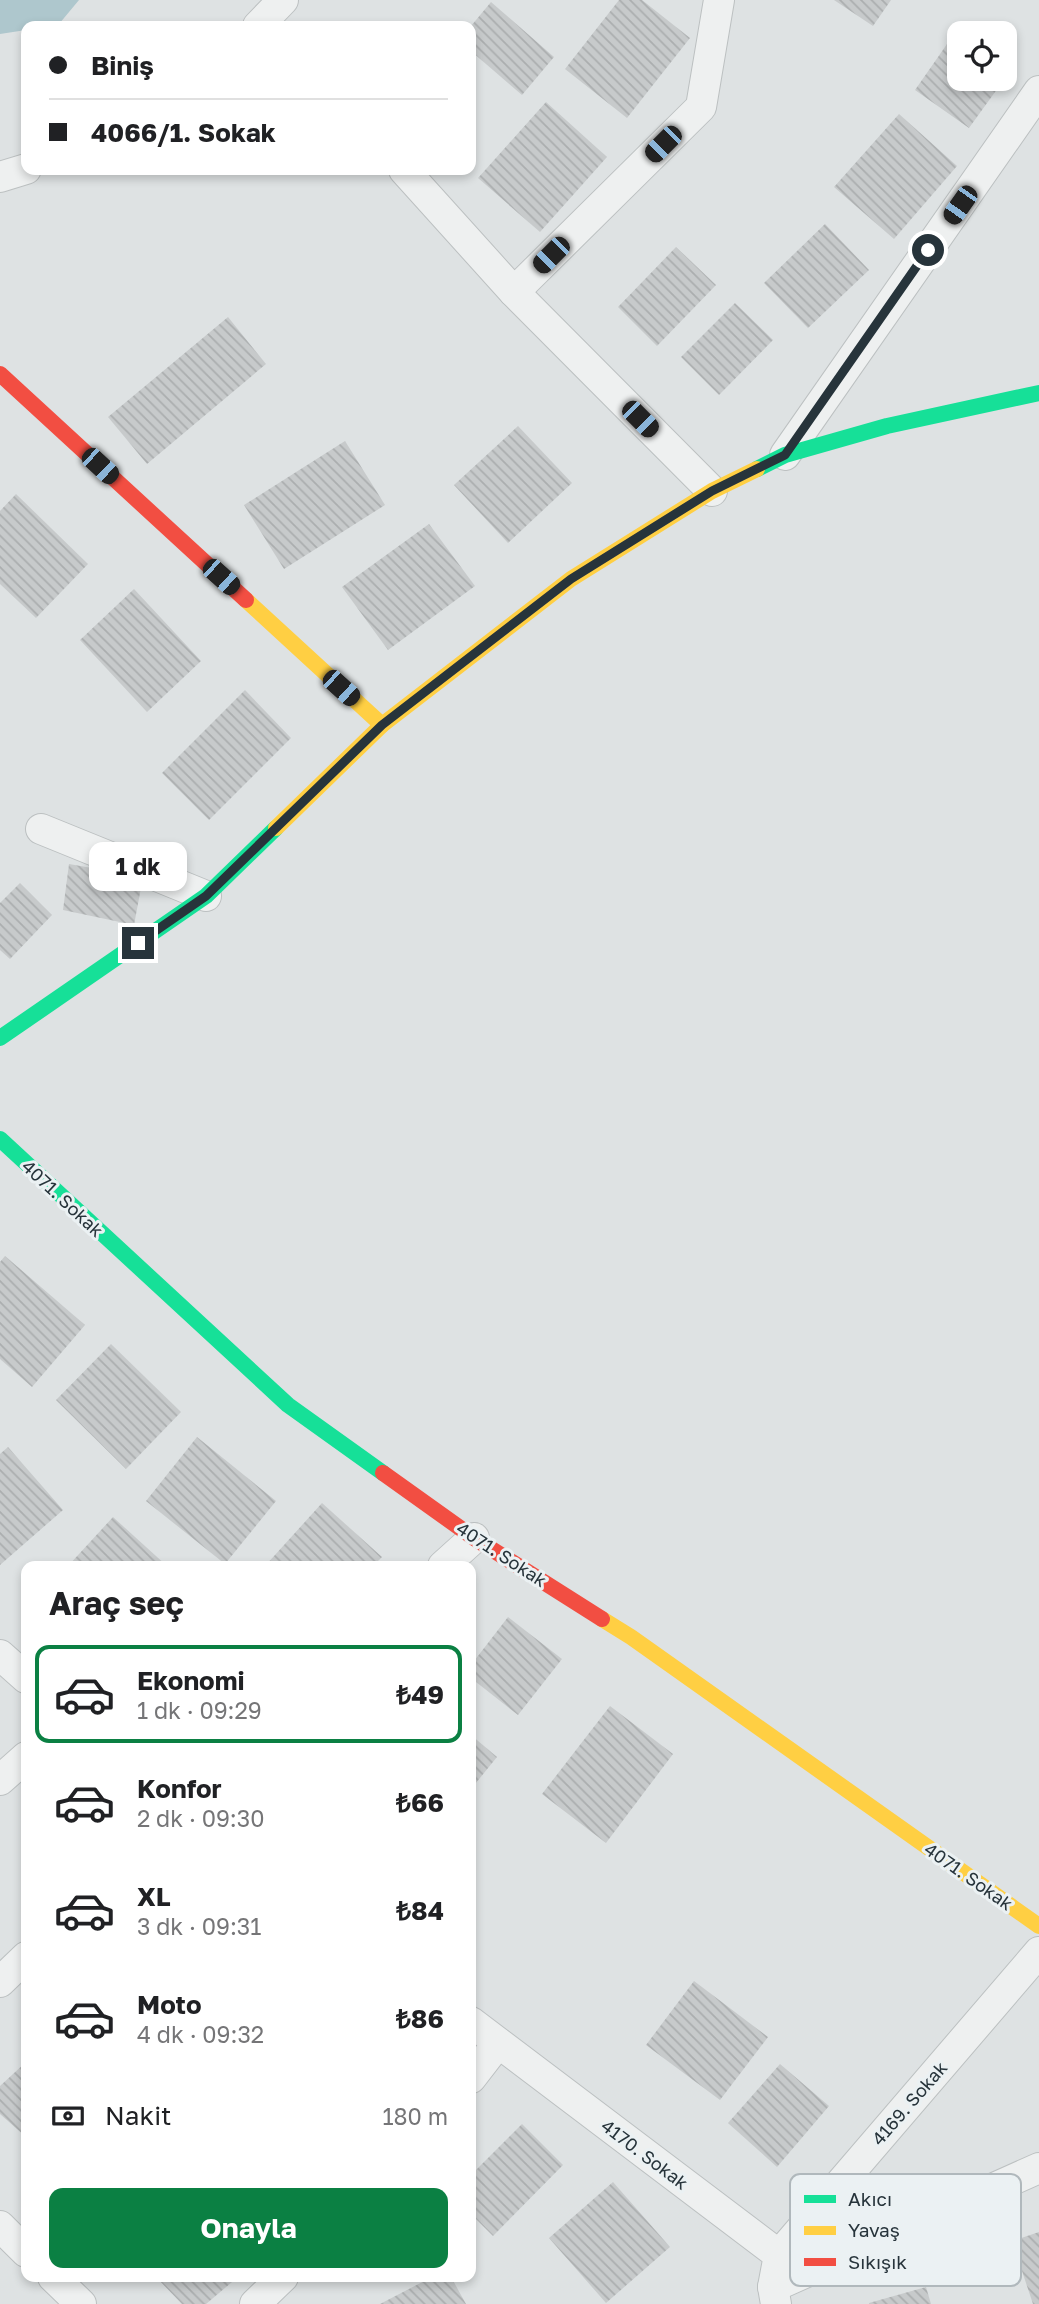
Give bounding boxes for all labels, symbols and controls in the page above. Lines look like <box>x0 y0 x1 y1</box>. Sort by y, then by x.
map controls <box>947 21 1017 91</box>
button: locate <box>947 21 1017 91</box>
text: Biniş <box>91 50 154 81</box>
text: 4066/1. Sokak <box>91 117 276 148</box>
car <box>641 122 686 166</box>
car <box>940 182 981 228</box>
car <box>529 233 574 277</box>
route start <box>912 234 944 266</box>
car <box>618 397 663 441</box>
car <box>78 444 123 488</box>
car <box>199 555 244 599</box>
car <box>319 666 364 710</box>
callout: 1 dk <box>89 842 187 890</box>
text: 1 dk <box>115 852 161 880</box>
route end <box>122 927 154 959</box>
street label: 4071. Sokak <box>18 1155 108 1241</box>
street label: 4071. Sokak <box>453 1517 551 1591</box>
text: Araç seç <box>49 1584 184 1622</box>
icon: car <box>53 1663 116 1726</box>
text: Ekonomi <box>137 1665 245 1696</box>
text: ₺49 <box>396 1679 444 1710</box>
text: 1 dk · 09:29 <box>137 1696 262 1724</box>
icon: car <box>53 1771 116 1834</box>
text: Konfor <box>137 1773 222 1804</box>
text: ₺66 <box>396 1787 444 1818</box>
text: 2 dk · 09:30 <box>137 1804 264 1832</box>
street label: 4071. Sokak <box>921 1837 1017 1915</box>
icon: car <box>53 1879 116 1942</box>
text: XL <box>137 1881 171 1912</box>
text: ₺84 <box>396 1895 444 1926</box>
text: 3 dk · 09:31 <box>137 1912 261 1940</box>
icon: car <box>53 1987 116 2050</box>
text: Moto <box>137 1989 202 2020</box>
text: ₺86 <box>396 2003 444 2034</box>
text: 4 dk · 09:32 <box>137 2020 264 2048</box>
street label: 4169. Sokak <box>867 2057 951 2149</box>
icon: cash <box>49 2097 87 2135</box>
text: Nakit <box>105 2100 172 2131</box>
text: 180 m <box>382 2102 448 2130</box>
street label: 4170. Sokak <box>597 2114 693 2194</box>
legend <box>790 2174 1021 2286</box>
text: Akıcı <box>848 2187 892 2210</box>
button: Onayla <box>49 2188 448 2268</box>
text: Yavaş <box>848 2218 900 2241</box>
text: Sıkışık <box>848 2250 907 2273</box>

